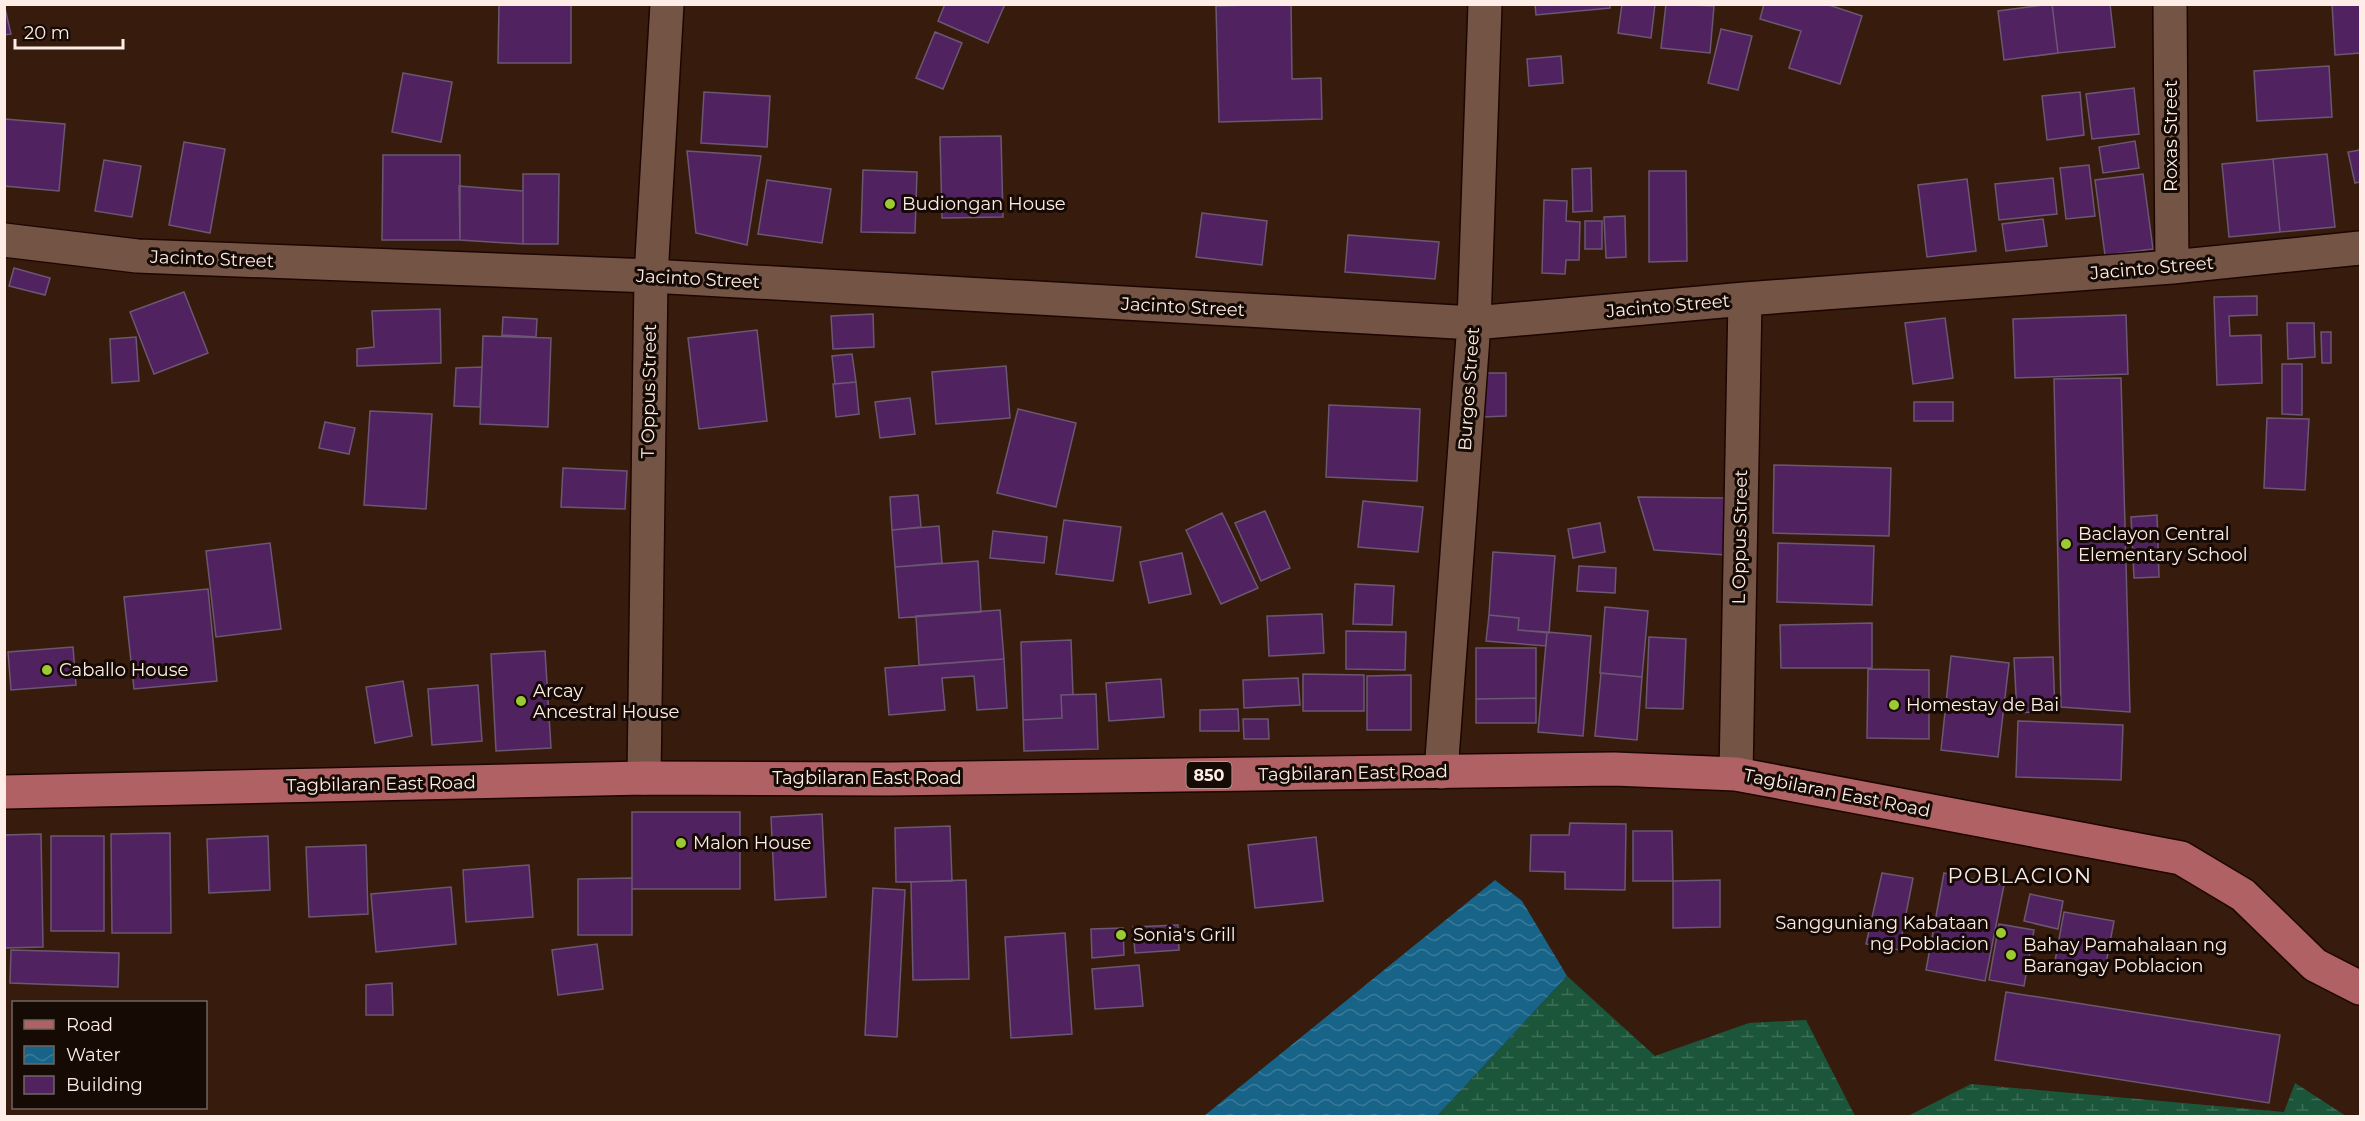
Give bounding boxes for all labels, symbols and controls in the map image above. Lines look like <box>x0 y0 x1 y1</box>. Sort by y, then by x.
scale bar <box>15 12 123 50</box>
text: 20 m <box>24 22 70 44</box>
street label: Roxas Street <box>2160 80 2182 192</box>
place label: Budiongan House <box>902 193 1066 215</box>
marker: Budiongan House <box>883 197 897 211</box>
street label: Jacinto Street <box>149 246 274 272</box>
street label: Jacinto Street <box>2088 252 2215 284</box>
street label: Jacinto Street <box>634 265 761 293</box>
street label: Jacinto Street <box>1604 290 1731 322</box>
street label: Jacinto Street <box>1119 293 1246 321</box>
street label: T Oppus Street <box>637 324 661 458</box>
street label: Burgos Street <box>1454 326 1484 452</box>
street label: L Oppus Street <box>1728 469 1752 605</box>
place label: Baclayon Central Elementary School <box>2078 523 2248 566</box>
marker: Baclayon Central Elementary School <box>2059 537 2073 551</box>
place label: Caballo House <box>59 659 188 681</box>
marker: Caballo House <box>40 663 54 677</box>
place label: Arcay Ancestral House <box>533 680 679 723</box>
marker: Arcay Ancestral House <box>514 694 528 708</box>
place label: Homestay de Bai <box>1906 694 2059 716</box>
marker: Homestay de Bai <box>1887 698 1901 712</box>
street label: Tagbilaran East Road <box>1258 760 1448 786</box>
road number: 850 <box>1186 762 1232 788</box>
street label: Tagbilaran East Road <box>1742 764 1932 822</box>
street label: Tagbilaran East Road <box>772 767 962 789</box>
street label: Tagbilaran East Road <box>286 771 476 797</box>
place label: Malon House <box>693 832 812 854</box>
marker: Malon House <box>674 836 688 850</box>
district label: POBLACION <box>1947 863 2093 888</box>
place label: Sangguniang Kabataan ng Poblacion <box>1775 912 1989 955</box>
place label: Sonia's Grill <box>1133 924 1236 946</box>
marker: Sangguniang Kabataan ng Poblacion <box>1994 926 2008 940</box>
marker: Sonia's Grill <box>1114 928 1128 942</box>
place label: Bahay Pamahalaan ng Barangay Poblacion <box>2023 934 2227 977</box>
marker: Bahay Pamahalaan ng Barangay Poblacion <box>2004 948 2018 962</box>
legend <box>12 1001 207 1109</box>
text: Road <box>66 1014 113 1036</box>
text: Water <box>66 1044 121 1066</box>
text: Building <box>66 1074 143 1096</box>

